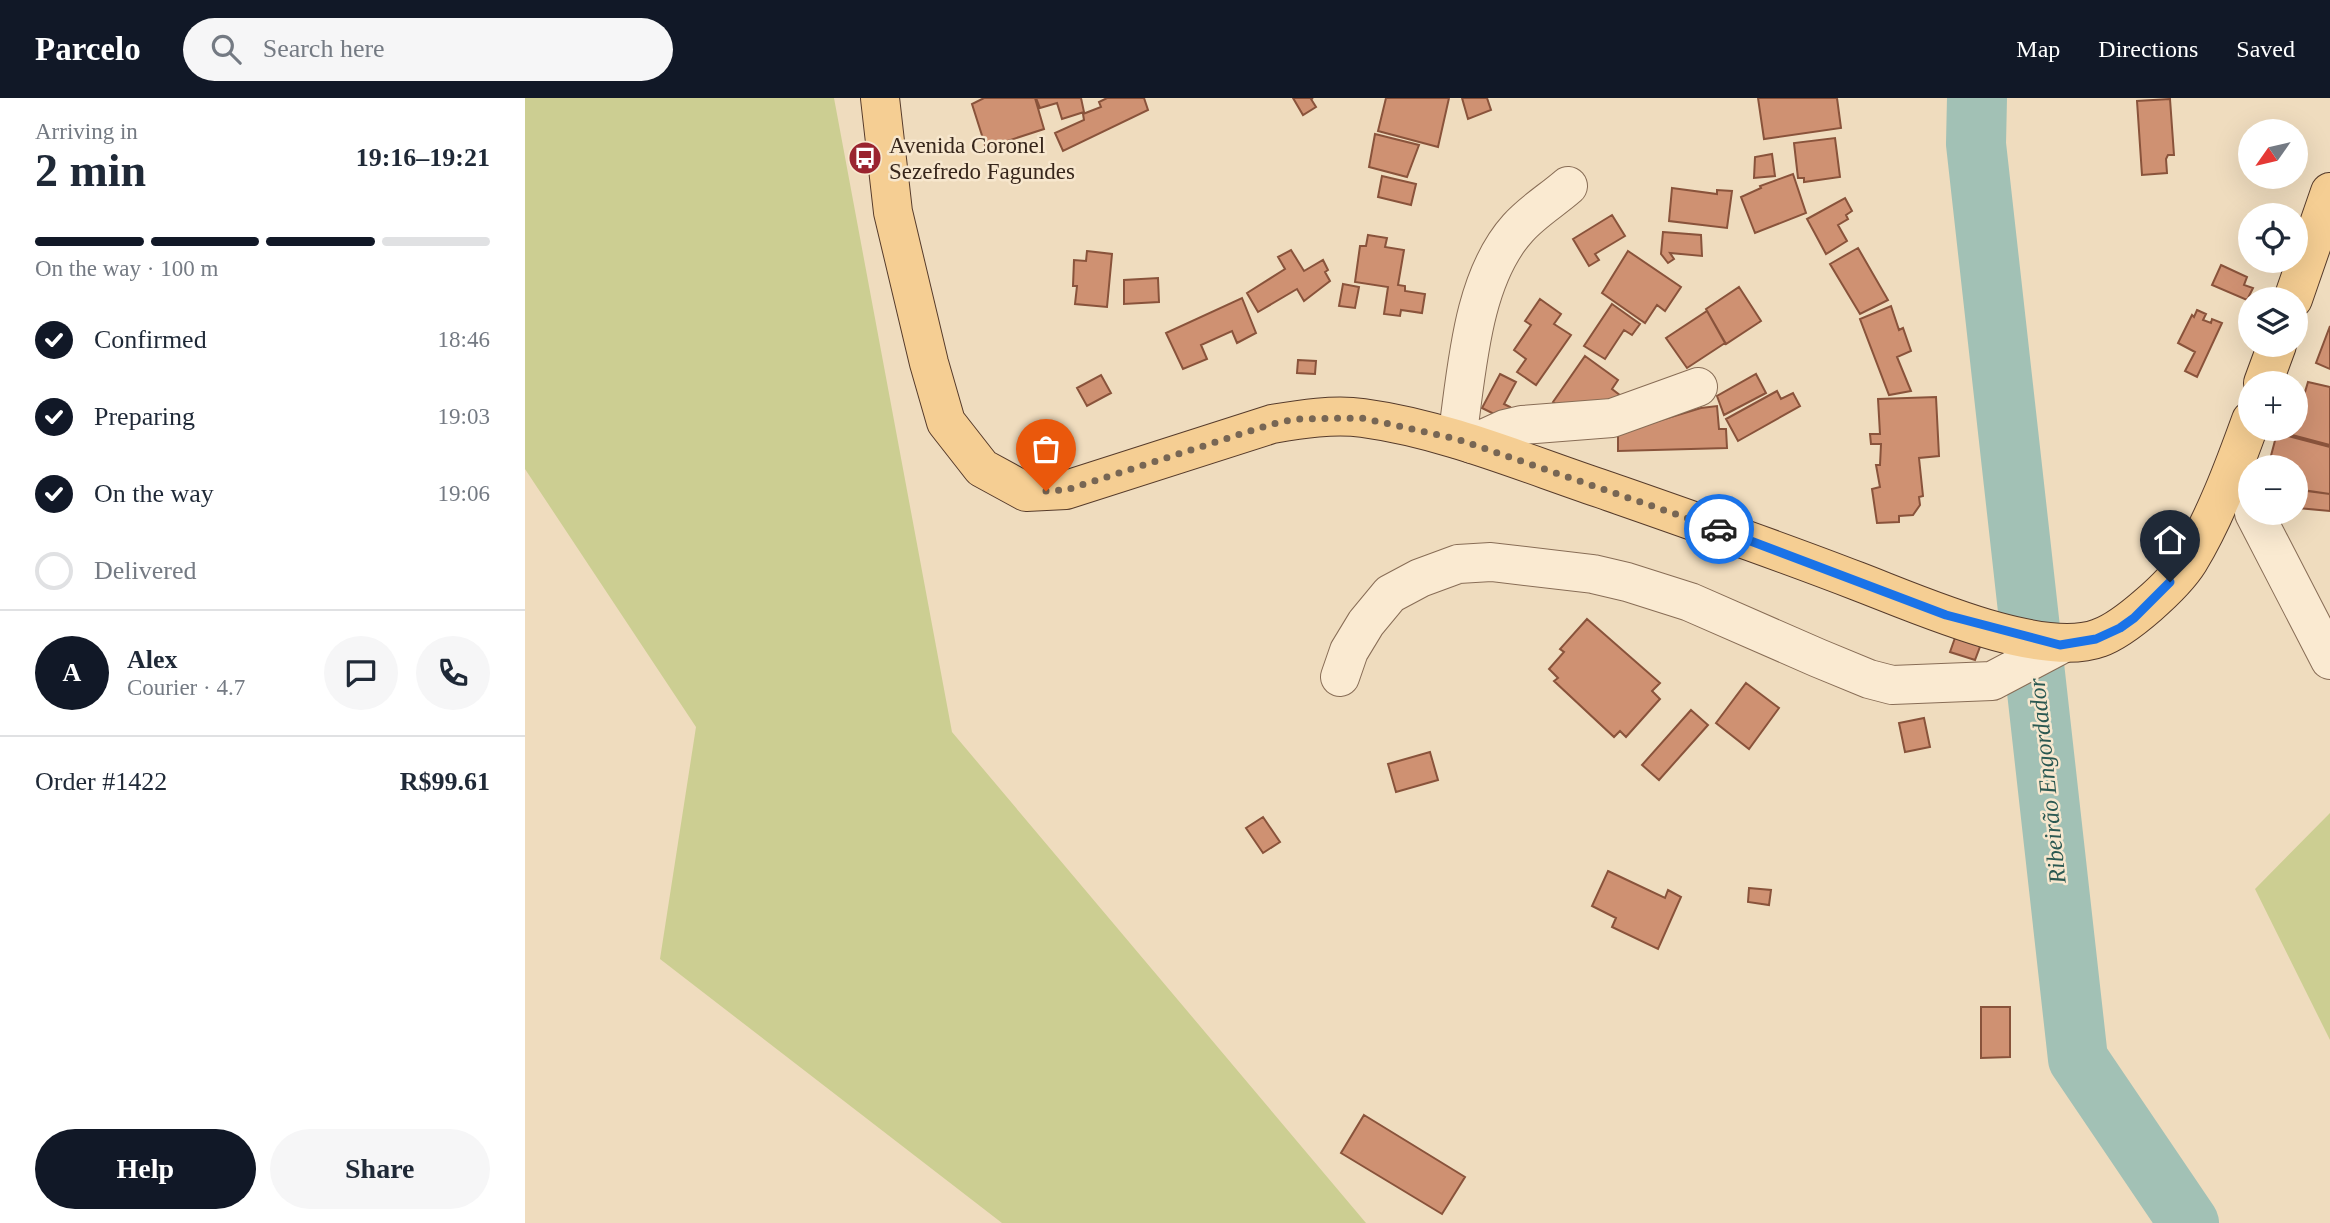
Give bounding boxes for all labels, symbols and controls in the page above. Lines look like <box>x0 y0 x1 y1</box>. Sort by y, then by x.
search box <box>183 18 673 81</box>
icon: search <box>207 30 245 68</box>
text: Parcelo <box>35 31 141 67</box>
text: Search here <box>263 34 385 63</box>
text: Map <box>2016 36 2060 62</box>
text: Directions <box>2098 36 2198 62</box>
text: Saved <box>2236 36 2295 62</box>
text: Arriving in <box>35 119 138 144</box>
north arrow <box>2238 119 2308 189</box>
map controls <box>2238 119 2308 525</box>
place label: Avenida Coronel Sezefredo Fagundes <box>889 133 1075 184</box>
bus stop icon: Avenida Coronel Sezefredo Fagundes <box>846 139 884 177</box>
text: 19:16–19:21 <box>356 143 490 172</box>
text: 2 min <box>35 145 146 196</box>
button: locate <box>2238 203 2308 273</box>
text: On the way · 100 m <box>35 256 218 281</box>
button: layers <box>2238 287 2308 357</box>
icon: check <box>35 321 73 359</box>
text: Confirmed <box>94 325 207 354</box>
text: 18:46 <box>438 327 490 352</box>
button: + <box>2238 371 2308 441</box>
icon: check <box>35 398 73 436</box>
text: Preparing <box>94 402 195 431</box>
text: 19:03 <box>438 404 490 429</box>
pin <box>1016 419 1076 491</box>
icon: bag <box>1027 430 1065 468</box>
button: − <box>2238 455 2308 525</box>
icon: check <box>35 475 73 513</box>
text: On the way <box>94 479 214 508</box>
text: 19:06 <box>438 481 490 506</box>
courier <box>1684 494 1754 564</box>
icon: car <box>1700 510 1738 548</box>
pin <box>2140 510 2200 582</box>
icon: home <box>2151 521 2189 559</box>
text: Delivered <box>94 556 197 585</box>
button: chat <box>324 636 398 710</box>
button: phone <box>416 636 490 710</box>
text: Alex <box>127 645 178 674</box>
text: A <box>63 658 81 687</box>
text: Courier · 4.7 <box>127 675 245 700</box>
water label: Ribeirão Engordador <box>2023 676 2071 886</box>
text: Order #1422 <box>35 767 167 796</box>
text: R$99.61 <box>400 767 490 796</box>
button: Help <box>35 1129 256 1209</box>
button: Share <box>270 1129 490 1209</box>

